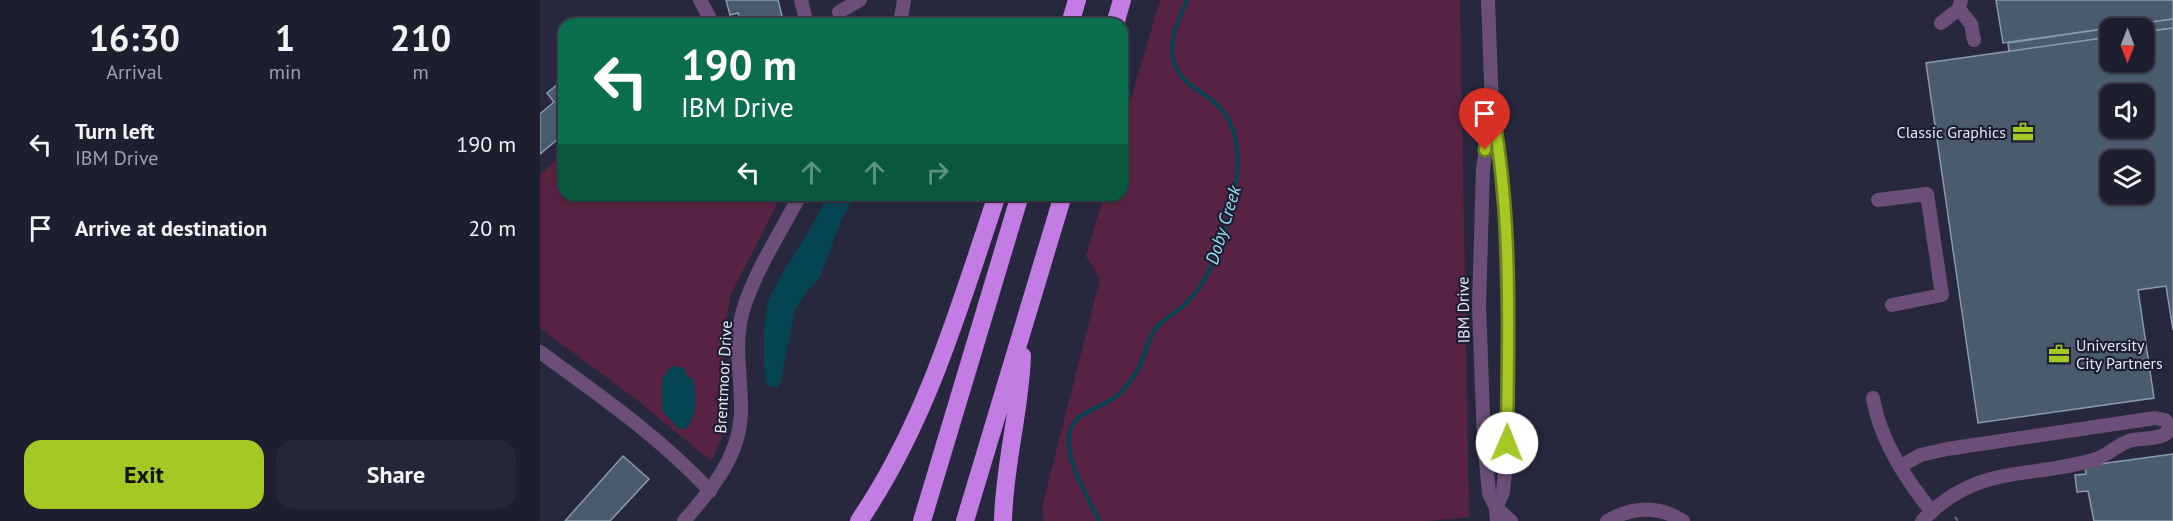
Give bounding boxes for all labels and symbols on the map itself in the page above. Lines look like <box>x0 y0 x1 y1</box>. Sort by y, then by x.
north arrow <box>2100 18 2154 72</box>
pin <box>1459 88 1510 150</box>
office icon: Classic Graphics <box>2011 120 2035 144</box>
place label: Classic Graphics <box>1897 122 2006 142</box>
water label: Doby Creek <box>1200 182 1246 267</box>
street label: IBM Drive <box>1452 276 1474 344</box>
street label: Brentmoor Drive <box>710 320 736 434</box>
place label: University City Partners <box>2076 335 2163 373</box>
office icon: University City Partners <box>2047 342 2071 366</box>
position arrow <box>1475 411 1539 475</box>

